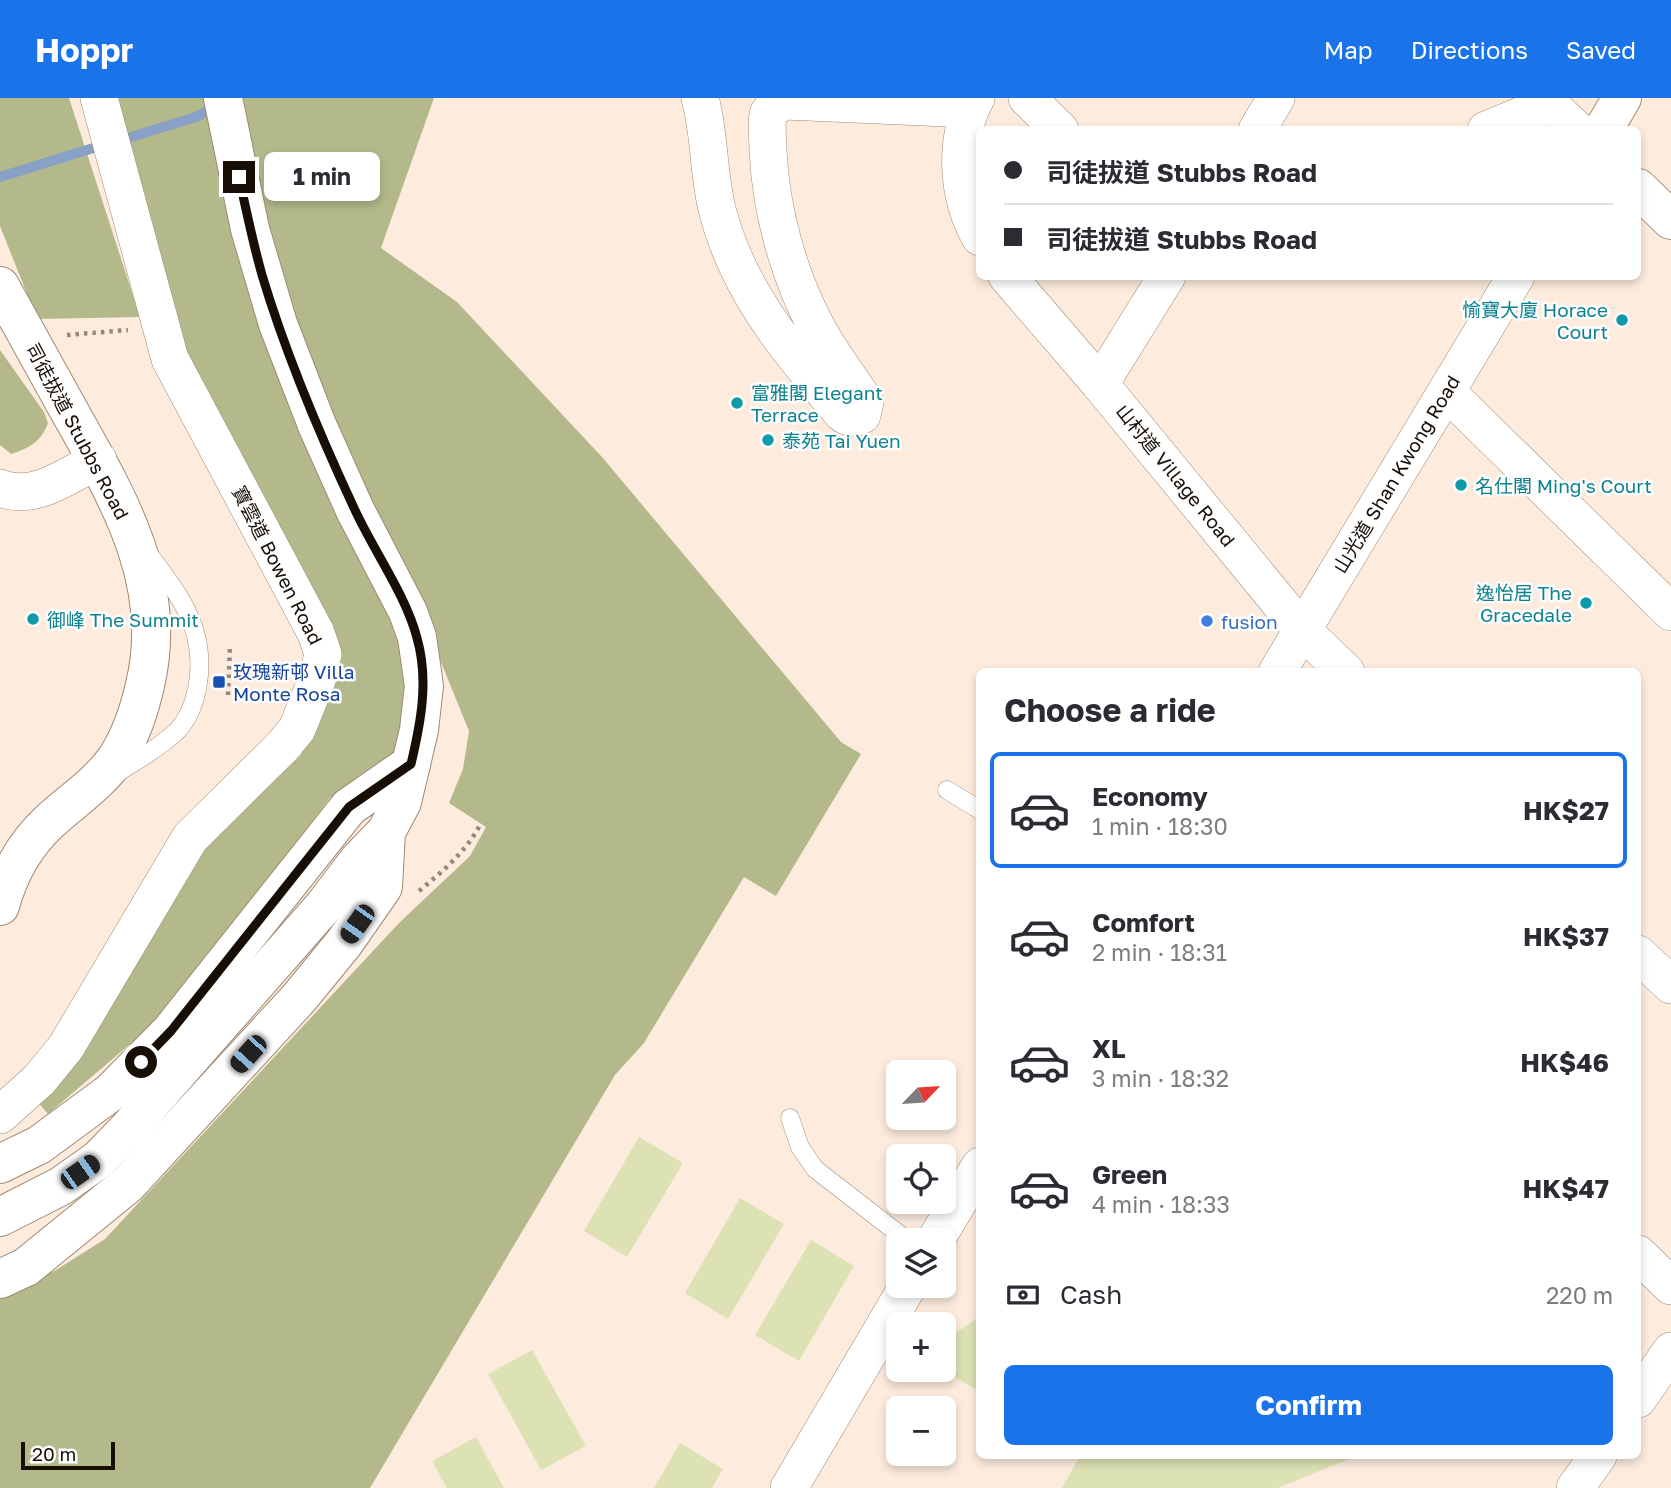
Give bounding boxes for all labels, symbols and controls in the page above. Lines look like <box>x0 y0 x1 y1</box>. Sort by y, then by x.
text: Hoppr <box>35 30 133 69</box>
text: Map <box>1324 35 1373 64</box>
text: Directions <box>1411 35 1528 64</box>
text: Saved <box>1566 35 1636 64</box>
callout: 1 min <box>264 153 379 202</box>
text: 司徒拔道 Stubbs Road <box>1046 157 1317 188</box>
route end <box>223 161 255 193</box>
text: 1 min <box>293 162 351 190</box>
text: 司徒拔道 Stubbs Road <box>1046 224 1317 255</box>
place label: 愉寶大廈 Horace Court <box>1462 298 1608 343</box>
marker: 愉寶大廈 Horace Court <box>1614 312 1630 328</box>
street label: 司徒拔道 Stubbs Road <box>22 339 134 523</box>
street label: 山光道 Shan Kwong Road <box>1328 371 1464 577</box>
place label: 富雅閣 Elegant Terrace <box>751 381 883 426</box>
marker: 富雅閣 Elegant Terrace <box>729 395 745 411</box>
street label: 山村道 Village Road <box>1112 399 1240 551</box>
place label: 泰苑 Tai Yuen <box>782 429 901 452</box>
marker: 泰苑 Tai Yuen <box>760 432 776 448</box>
place label: 名仕閣 Ming's Court <box>1475 474 1652 497</box>
marker: 名仕閣 Ming's Court <box>1453 477 1469 493</box>
street label: 寶雲道 Bowen Road <box>228 482 328 648</box>
place label: 逸怡居 The Gracedale <box>1476 581 1572 626</box>
marker: 逸怡居 The Gracedale <box>1578 595 1594 611</box>
place label: 御峰 The Summit <box>47 608 199 631</box>
place label: fusion <box>1221 610 1278 633</box>
marker: 御峰 The Summit <box>25 611 41 627</box>
marker: fusion <box>1199 613 1215 629</box>
place label: 玫瑰新邨 Villa Monte Rosa <box>233 660 354 705</box>
marker: 玫瑰新邨 Villa Monte Rosa <box>211 674 227 690</box>
text: Choose a ride <box>1004 691 1216 729</box>
icon: car <box>1008 779 1071 842</box>
text: Economy <box>1092 781 1208 812</box>
text: HK$27 <box>1523 795 1609 826</box>
text: 1 min · 18:30 <box>1092 812 1228 840</box>
car <box>337 901 378 947</box>
icon: car <box>1008 905 1071 968</box>
text: Comfort <box>1092 907 1195 938</box>
text: HK$37 <box>1523 921 1609 952</box>
text: 2 min · 18:31 <box>1092 938 1227 966</box>
car <box>227 1031 270 1077</box>
icon: car <box>1008 1031 1071 1094</box>
text: XL <box>1092 1033 1126 1064</box>
route start <box>125 1046 157 1078</box>
text: HK$46 <box>1520 1047 1609 1078</box>
north arrow <box>886 1060 956 1130</box>
map controls <box>886 1060 956 1466</box>
text: 3 min · 18:32 <box>1092 1064 1229 1092</box>
button: locate <box>886 1144 956 1214</box>
car <box>57 1151 104 1193</box>
icon: car <box>1008 1157 1071 1220</box>
text: Green <box>1092 1159 1167 1190</box>
text: HK$47 <box>1523 1173 1609 1204</box>
text: 4 min · 18:33 <box>1092 1190 1230 1218</box>
button: layers <box>886 1228 956 1298</box>
icon: cash <box>1004 1276 1042 1314</box>
text: Cash <box>1060 1279 1122 1310</box>
text: 220 m <box>1546 1281 1613 1309</box>
button: + <box>886 1312 956 1382</box>
button: Confirm <box>1004 1365 1613 1445</box>
button: − <box>886 1396 956 1466</box>
scale bar <box>21 1439 116 1471</box>
text: 20 m <box>32 1442 76 1465</box>

